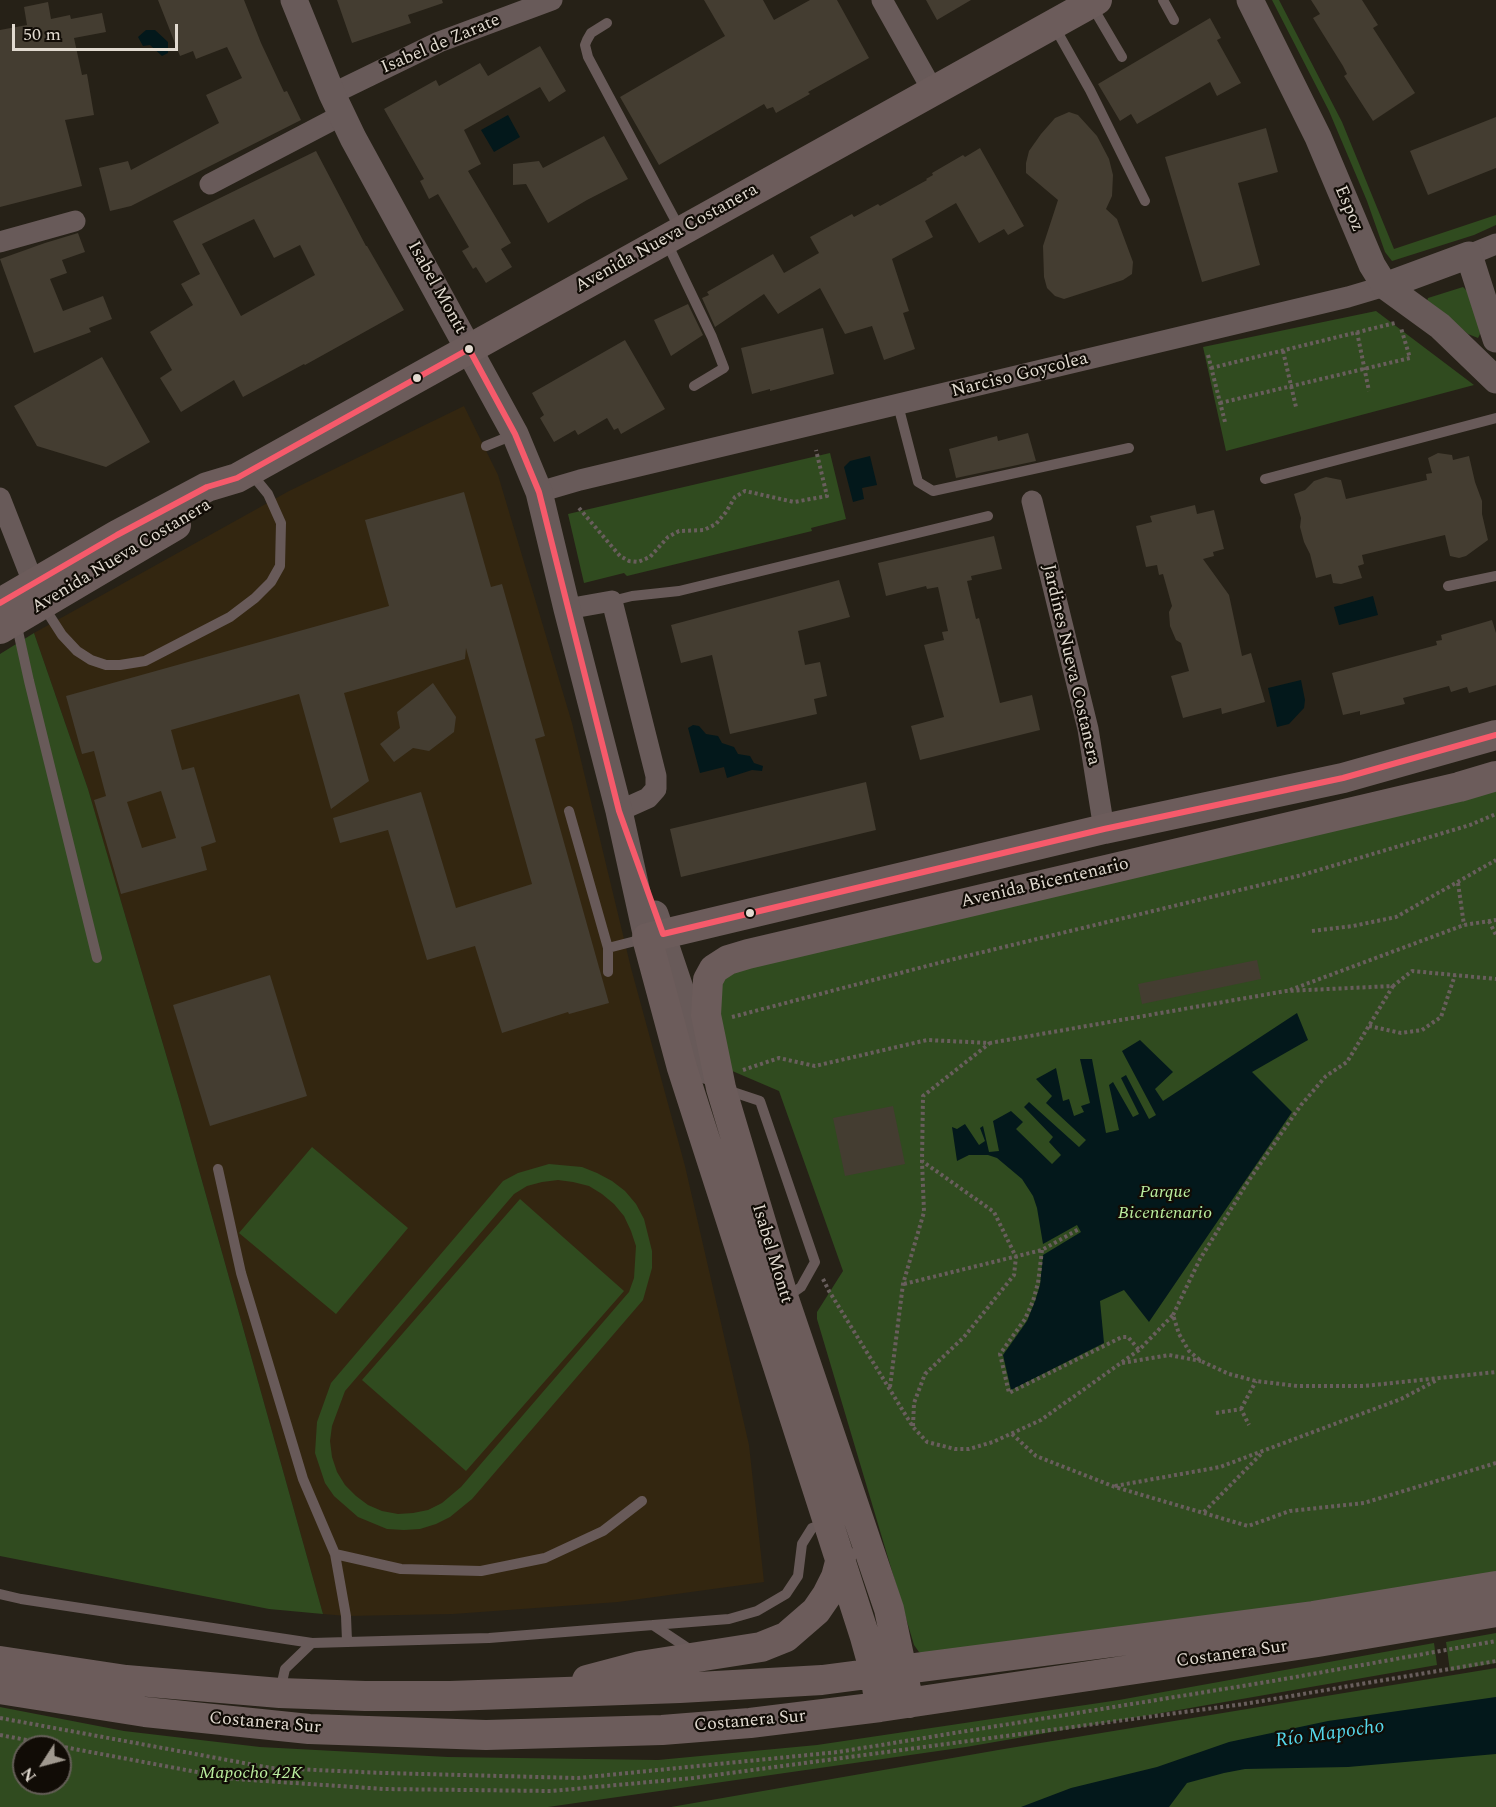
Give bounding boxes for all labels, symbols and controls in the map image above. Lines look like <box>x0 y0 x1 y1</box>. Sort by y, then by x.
street label: Isabel de Zarate <box>378 10 504 80</box>
scale bar <box>15 12 182 50</box>
text: 50 m <box>23 21 61 48</box>
street label: Avenida Nueva Costanera <box>572 180 762 298</box>
street label: Espoz <box>1329 183 1367 235</box>
street label: Isabel Montt <box>402 238 470 338</box>
unlabelled marker <box>463 343 475 355</box>
street label: Narciso Goycolea <box>950 349 1090 403</box>
unlabelled marker <box>411 372 423 384</box>
street label: Avenida Nueva Costanera <box>28 495 216 619</box>
street label: Jardines Nueva Costanera <box>1036 562 1104 768</box>
street label: Avenida Bicentenario <box>959 854 1131 914</box>
unlabelled marker <box>744 907 756 919</box>
park label: Parque Bicentenario <box>1118 1182 1212 1224</box>
street label: Isabel Montt <box>746 1202 796 1306</box>
street label: Costanera Sur <box>1175 1636 1289 1674</box>
street label: Costanera Sur <box>693 1706 807 1738</box>
street label: Costanera Sur <box>208 1708 322 1740</box>
water label: Río Mapocho <box>1274 1715 1386 1755</box>
north arrow <box>12 1735 72 1795</box>
text: N <box>16 1762 43 1787</box>
park label: Mapocho 42K <box>199 1763 303 1785</box>

